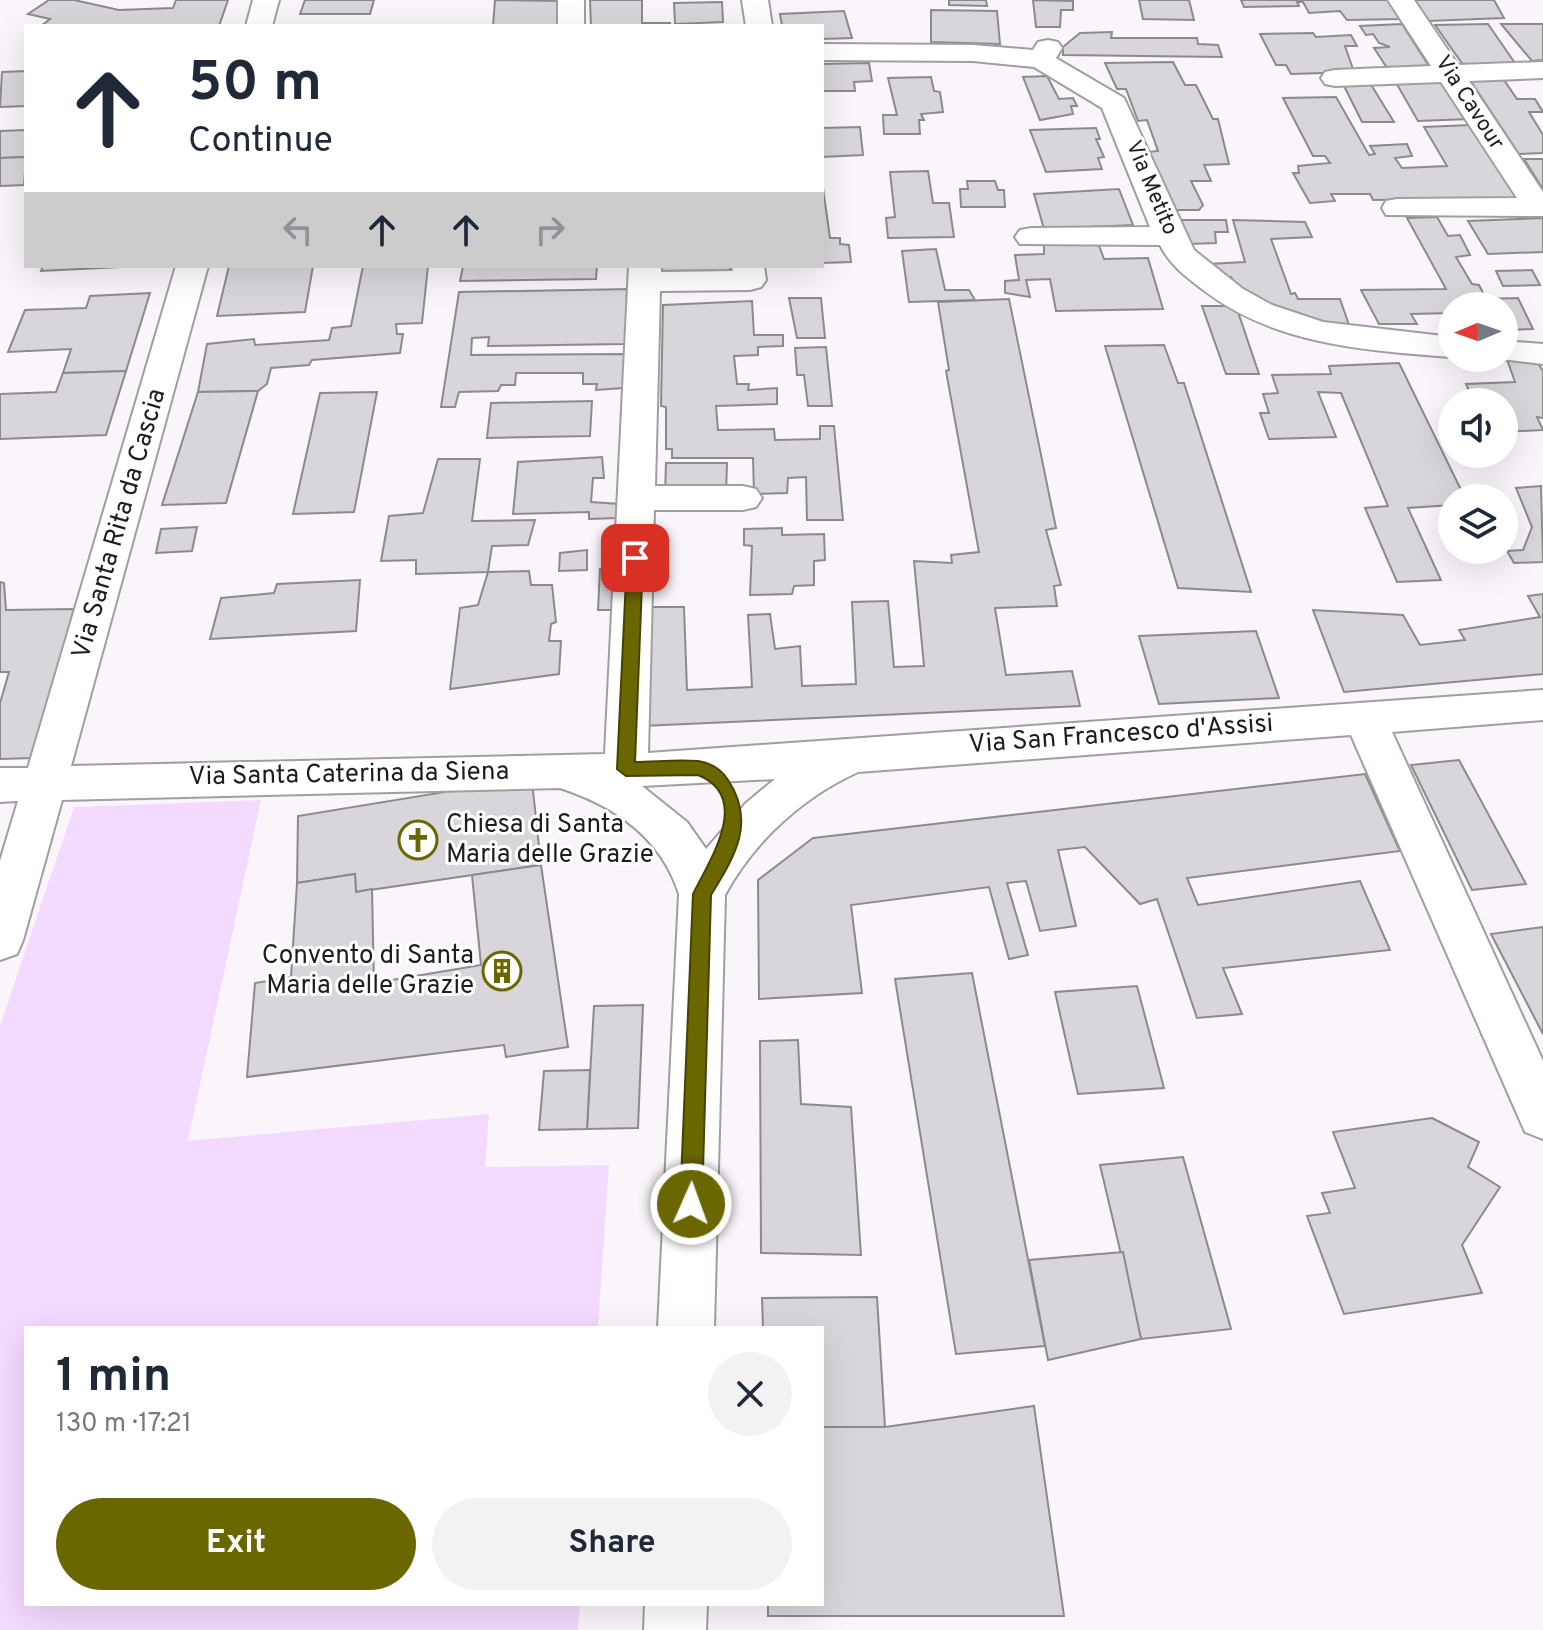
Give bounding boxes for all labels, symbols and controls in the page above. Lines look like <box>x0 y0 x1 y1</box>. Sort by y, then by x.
text: 50 m <box>188 50 322 120</box>
street label: Via Cavour <box>1429 51 1510 156</box>
icon: ahead <box>56 56 160 160</box>
text: Continue <box>188 119 333 165</box>
street label: Via Metito <box>1119 137 1183 239</box>
icon: left <box>276 208 320 252</box>
icon: ahead <box>360 208 404 252</box>
icon: ahead <box>444 208 488 252</box>
icon: right <box>528 208 572 252</box>
north arrow <box>1438 292 1518 372</box>
map controls <box>1438 292 1518 564</box>
street label: Via Santa Rita da Cascia <box>66 385 174 663</box>
button: sound <box>1438 388 1518 468</box>
button: layers <box>1438 484 1518 564</box>
pin <box>601 524 669 592</box>
icon: arrive <box>613 536 657 580</box>
street label: Via San Francesco d'Assisi <box>968 708 1274 762</box>
street label: Via Santa Caterina da Siena <box>188 756 510 794</box>
place label: Chiesa di Santa Maria delle Grazie <box>446 809 654 872</box>
church icon: Chiesa di Santa Maria delle Grazie <box>397 819 439 861</box>
place label: Convento di Santa Maria delle Grazie <box>262 940 474 1003</box>
building icon: Convento di Santa Maria delle Grazie <box>481 950 523 992</box>
position arrow <box>649 1162 733 1246</box>
text: 1 min <box>56 1348 171 1408</box>
button: close <box>708 1352 792 1436</box>
text: 130 m · 17:21 <box>56 1408 192 1441</box>
button: Exit <box>56 1498 416 1590</box>
button: Share <box>432 1498 792 1590</box>

